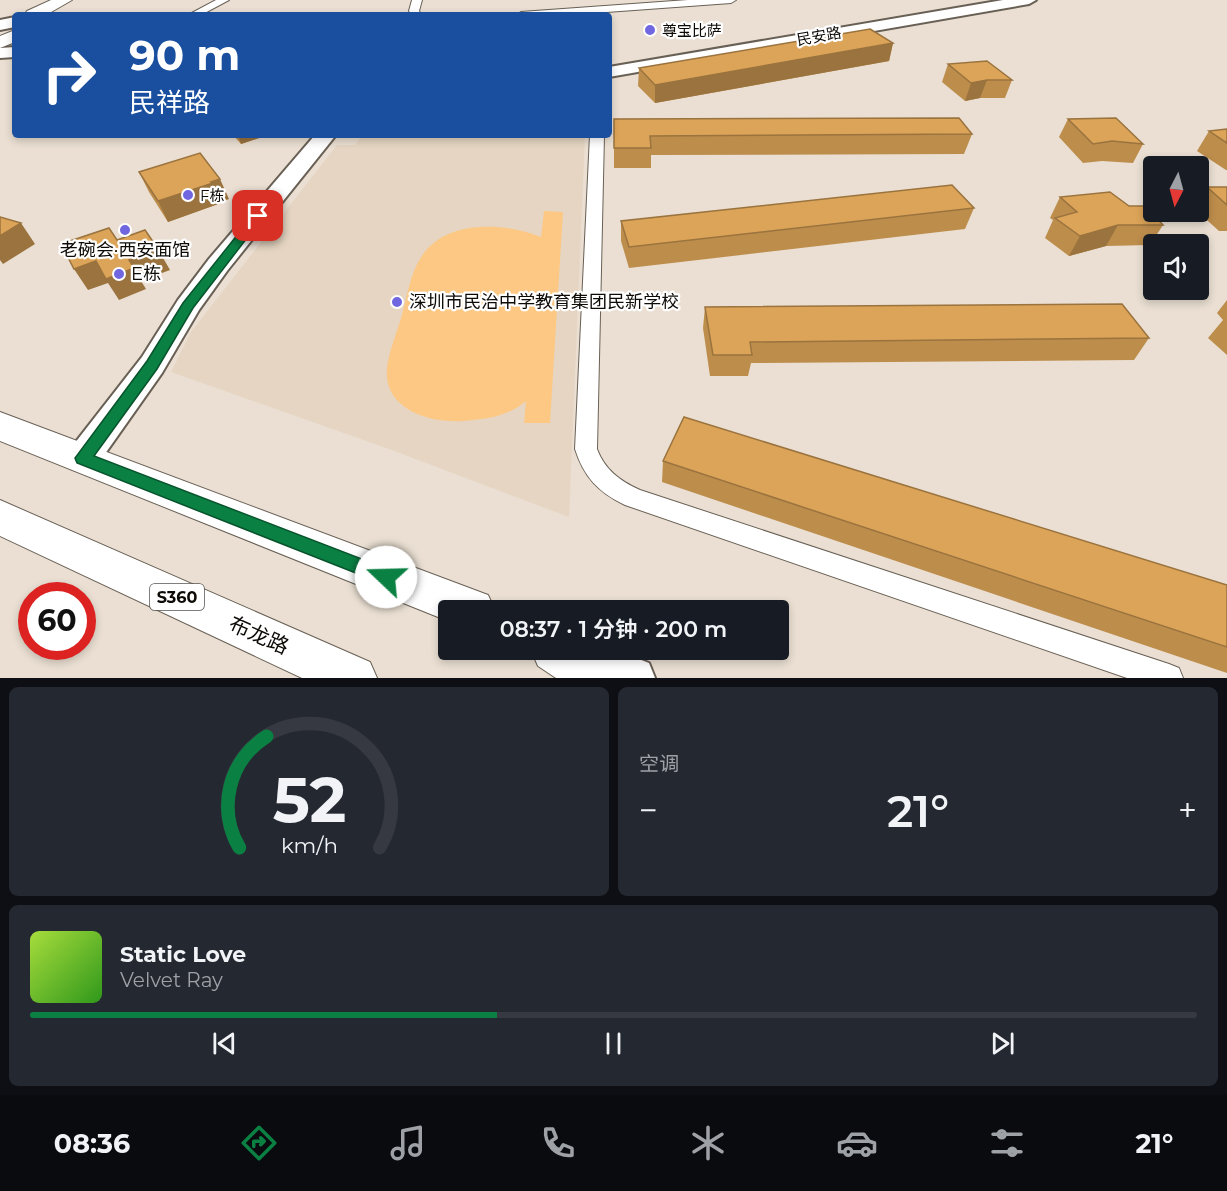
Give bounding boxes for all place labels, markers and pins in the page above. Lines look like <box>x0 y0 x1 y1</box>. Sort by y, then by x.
place label: 尊宝比萨 <box>662 21 722 40</box>
marker: 尊宝比萨 <box>643 23 657 37</box>
place label: F栋 <box>200 186 225 205</box>
marker: F栋 <box>181 188 195 202</box>
pin <box>232 190 283 241</box>
marker: 老碗会·西安面馆 <box>118 223 132 237</box>
place label: 老碗会·西安面馆 <box>60 239 190 261</box>
place label: E栋 <box>131 263 161 285</box>
marker: E栋 <box>112 267 126 281</box>
place label: 深圳市民治中学教育集团民新学校 <box>409 291 679 313</box>
marker: 深圳市民治中学教育集团民新学校 <box>390 295 404 309</box>

